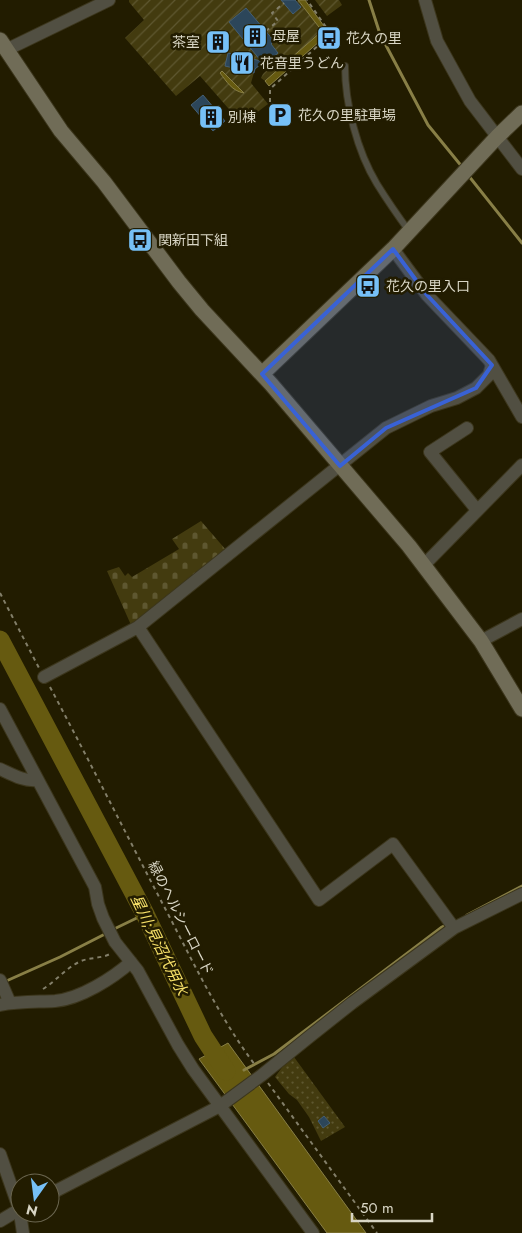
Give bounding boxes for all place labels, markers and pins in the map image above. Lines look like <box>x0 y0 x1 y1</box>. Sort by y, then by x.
building icon: 母屋 <box>242 23 268 49</box>
bus stop icon: 花久の里 <box>316 25 342 51</box>
place label: 母屋 <box>272 26 300 46</box>
place label: 花久の里 <box>346 28 402 48</box>
building icon: 茶室 <box>205 29 231 55</box>
place label: 茶室 <box>172 32 200 52</box>
restaurant icon: 花音里うどん <box>229 50 255 76</box>
place label: 花音里うどん <box>260 53 344 73</box>
parking icon: 花久の里駐車場 <box>267 102 293 128</box>
building icon: 別棟 <box>198 104 224 130</box>
place label: 花久の里駐車場 <box>298 105 396 125</box>
place label: 別棟 <box>228 107 256 127</box>
bus stop icon: 関新田下組 <box>127 227 153 253</box>
place label: 関新田下組 <box>158 230 228 250</box>
bus stop icon: 花久の里入口 <box>355 273 381 299</box>
place label: 花久の里入口 <box>386 276 470 296</box>

